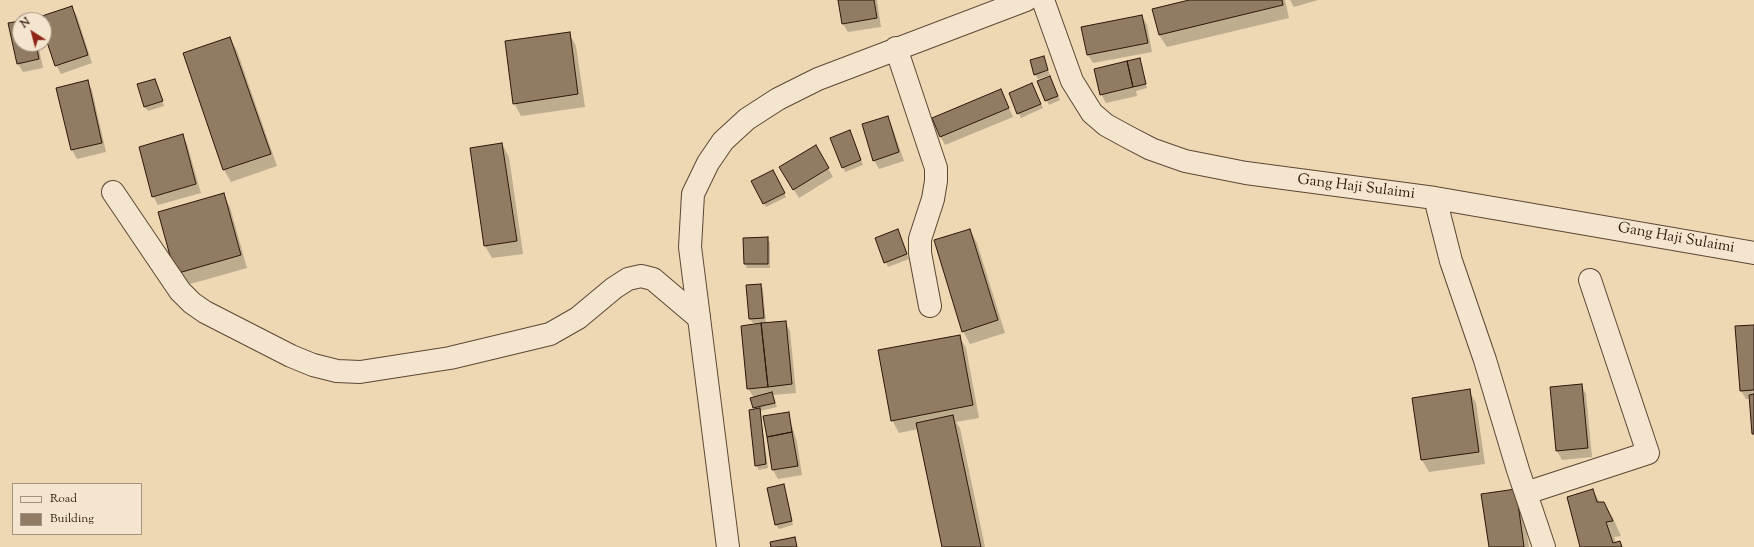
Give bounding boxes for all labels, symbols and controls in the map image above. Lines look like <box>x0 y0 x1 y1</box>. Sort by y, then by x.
north arrow <box>12 12 52 52</box>
text: N <box>17 14 34 32</box>
street label: Gang Haji Sulaimi <box>1296 172 1416 204</box>
street label: Gang Haji Sulaimi <box>1616 220 1736 258</box>
legend <box>12 483 142 535</box>
text: Road <box>50 490 77 508</box>
text: Building <box>50 510 94 528</box>

